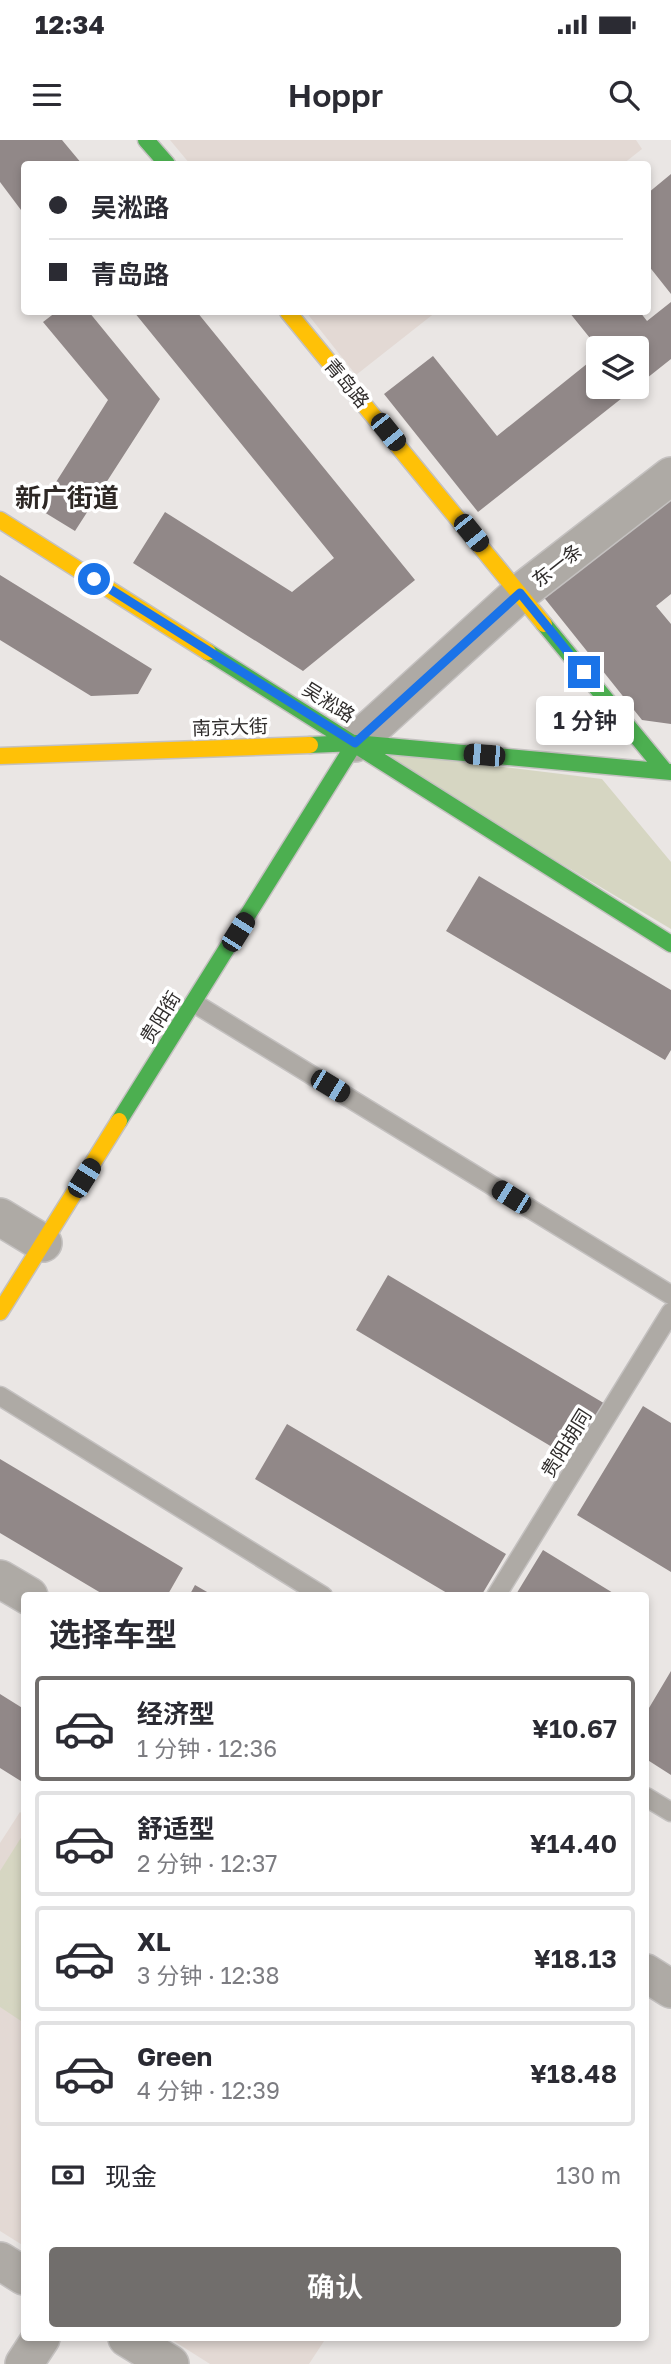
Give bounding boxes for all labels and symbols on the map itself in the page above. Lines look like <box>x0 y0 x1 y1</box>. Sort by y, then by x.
street label: 青岛路 <box>320 353 375 412</box>
car <box>367 409 410 455</box>
district label: 新广街道 <box>15 482 119 513</box>
car <box>450 510 493 556</box>
street label: 东一条 <box>527 538 586 591</box>
route start <box>78 563 110 595</box>
route end <box>568 656 600 688</box>
street label: 吴淞路 <box>299 677 360 726</box>
callout: 1 分钟 <box>535 696 633 746</box>
street label: 南京大街 <box>192 714 268 739</box>
car <box>463 743 506 767</box>
car <box>218 909 259 955</box>
street label: 贵阳街 <box>135 986 184 1047</box>
car <box>307 1066 354 1106</box>
car <box>64 1155 105 1201</box>
car <box>488 1177 535 1217</box>
street label: 贵阳胡同 <box>536 1404 595 1481</box>

